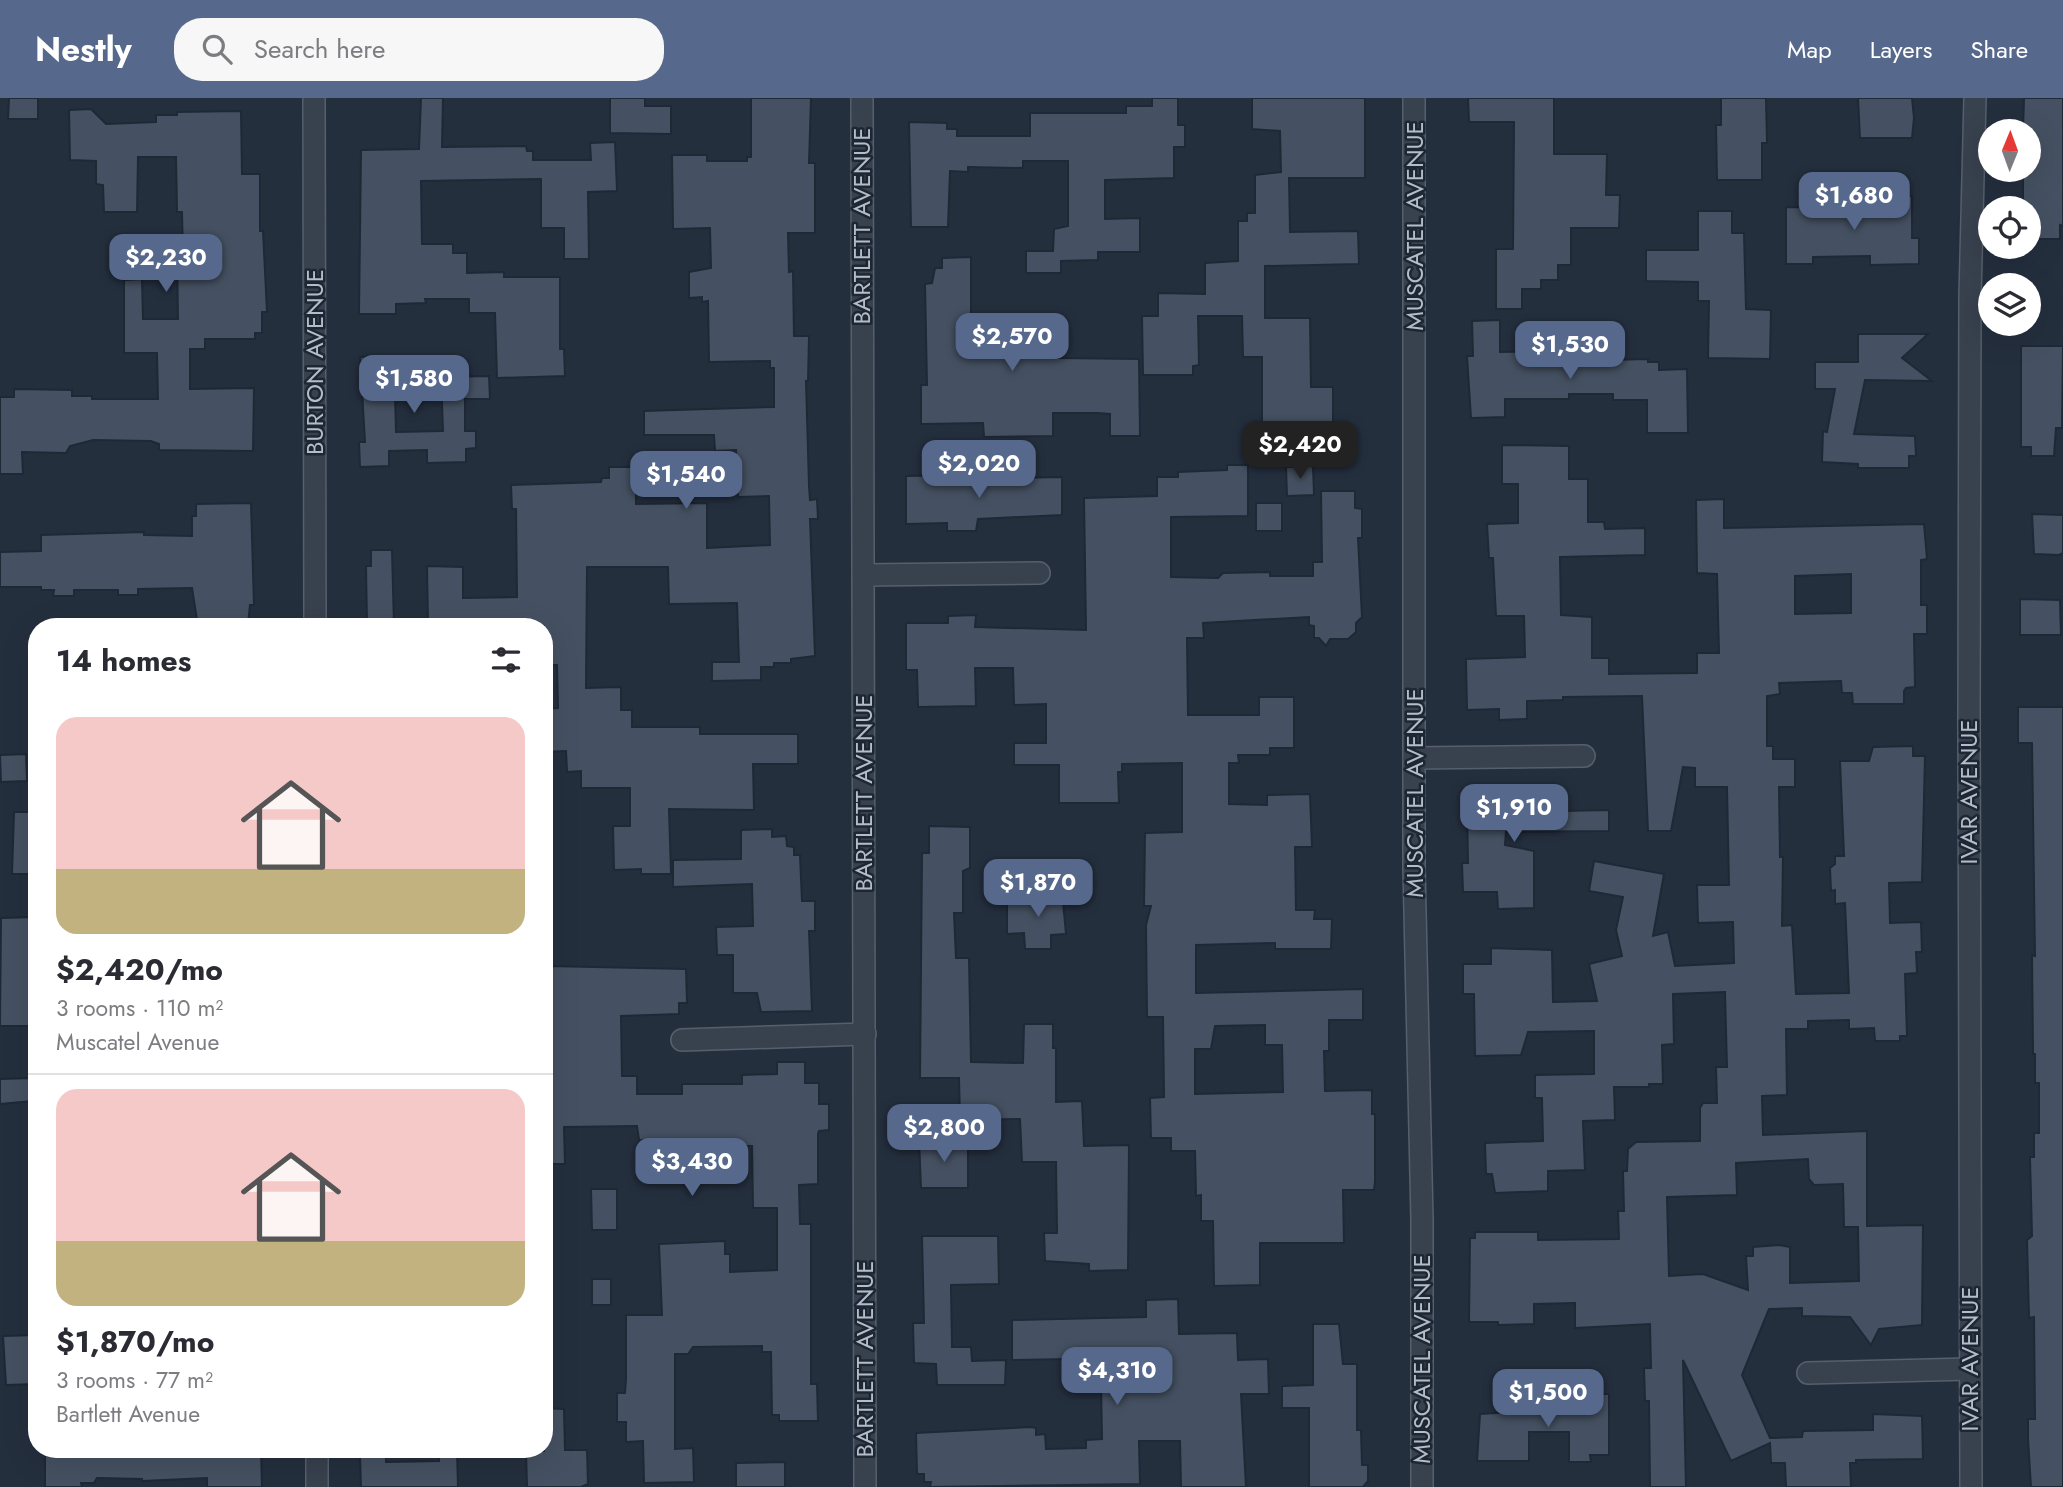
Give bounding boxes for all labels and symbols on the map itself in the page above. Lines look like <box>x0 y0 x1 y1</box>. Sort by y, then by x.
north arrow <box>1978 119 2040 182</box>
street label: MUSCATEL AVENUE <box>1397 121 1432 331</box>
street label: BARTLETT AVENUE <box>844 127 879 325</box>
pin: $1,680 <box>1797 172 1911 232</box>
pin: $2,230 <box>109 234 223 294</box>
street label: BURTON AVENUE <box>297 269 332 455</box>
pin: $2,570 <box>955 314 1069 373</box>
pin: $1,530 <box>1513 322 1627 381</box>
pin: $1,580 <box>357 356 471 415</box>
pin: $2,420 <box>1243 422 1357 481</box>
pin: $2,020 <box>922 440 1036 500</box>
pin: $1,540 <box>629 452 743 511</box>
street label: MUSCATEL AVENUE <box>1397 688 1432 898</box>
street label: BARTLETT AVENUE <box>846 694 881 892</box>
street label: IVAR AVENUE <box>1951 719 1986 865</box>
pin: $1,910 <box>1457 784 1571 844</box>
pin: $1,870 <box>981 860 1095 919</box>
pin: $2,800 <box>887 1104 1001 1164</box>
pin: $3,430 <box>635 1138 749 1198</box>
street label: MUSCATEL AVENUE <box>1404 1254 1439 1464</box>
street label: BARTLETT AVENUE <box>847 1260 882 1458</box>
street label: IVAR AVENUE <box>1952 1286 1987 1432</box>
pin: $4,310 <box>1060 1348 1174 1407</box>
pin: $1,500 <box>1491 1370 1605 1429</box>

